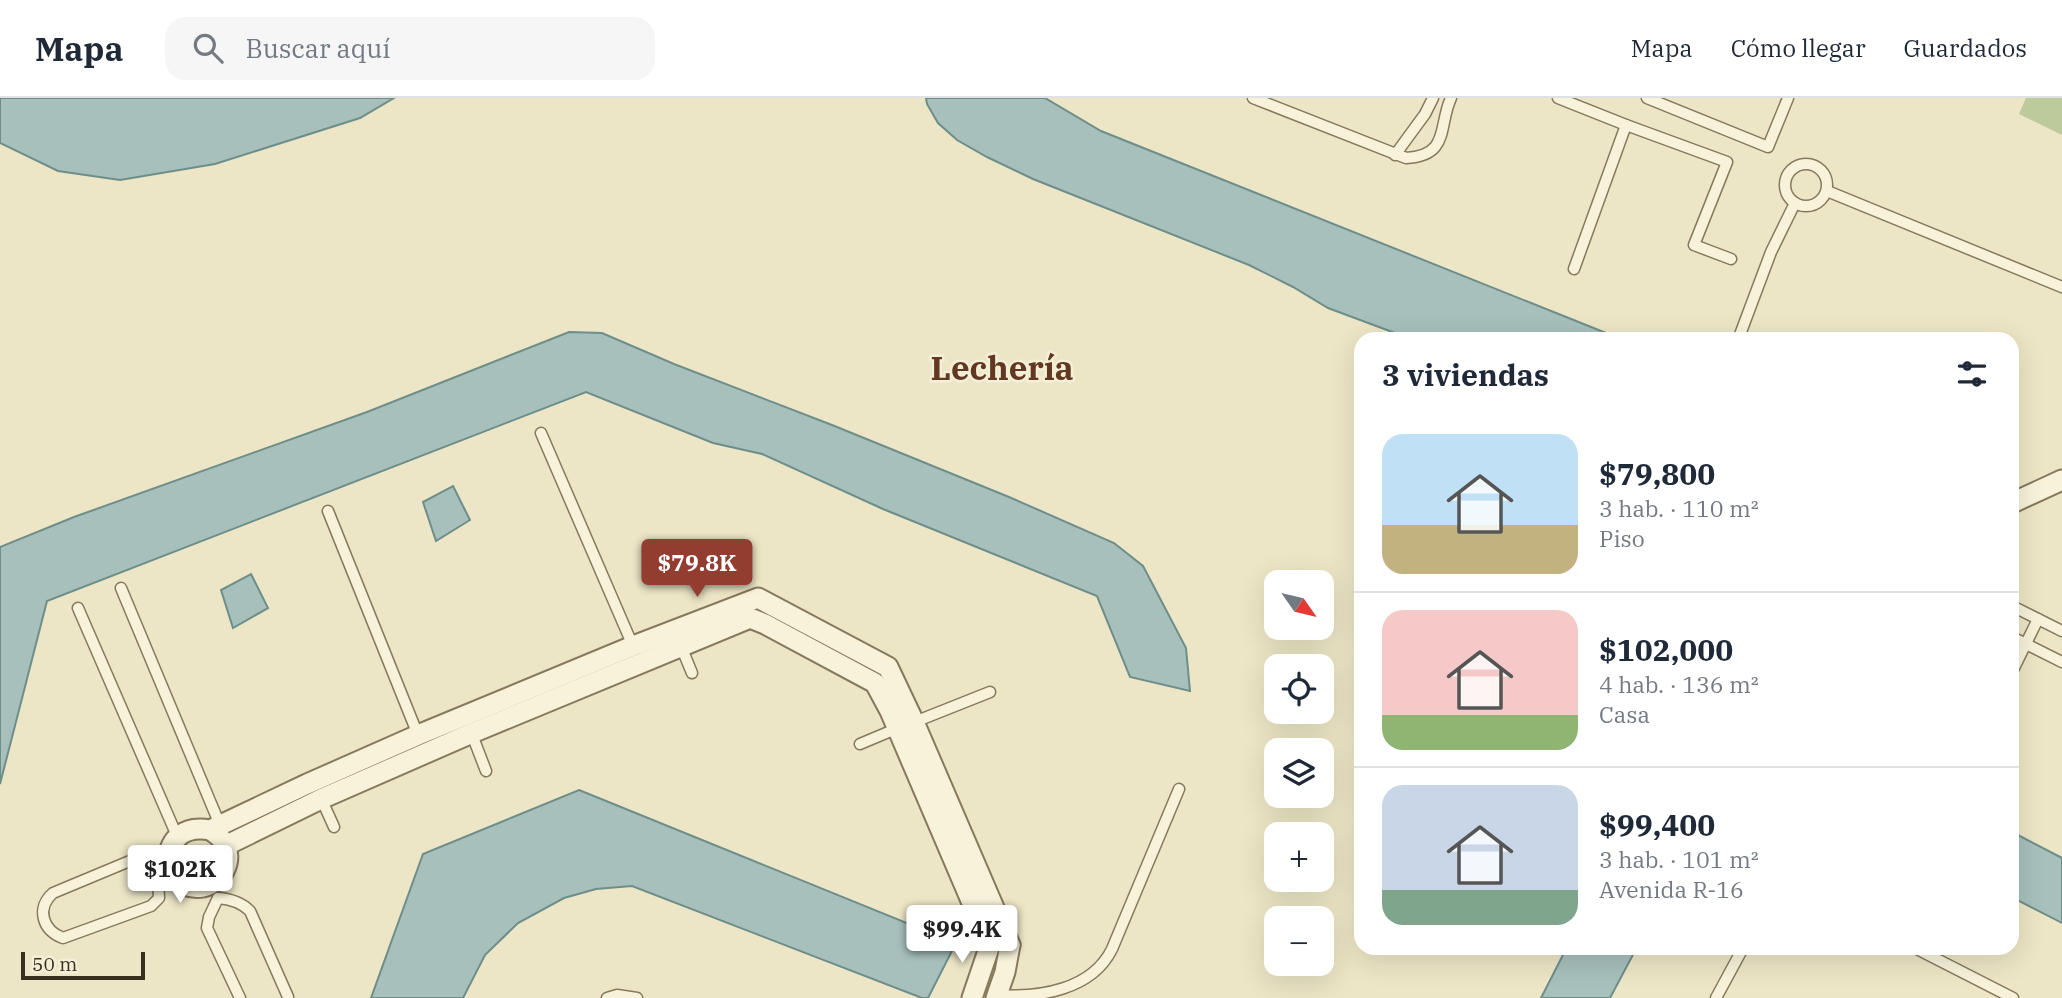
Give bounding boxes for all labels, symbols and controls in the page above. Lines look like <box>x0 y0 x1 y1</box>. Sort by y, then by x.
search box <box>165 17 655 80</box>
text: Mapa <box>35 27 123 70</box>
icon: search <box>189 29 227 67</box>
text: Buscar aquí <box>245 31 391 65</box>
text: Mapa <box>1631 32 1693 64</box>
text: Cómo llegar <box>1731 32 1866 64</box>
text: Guardados <box>1904 32 2027 64</box>
district label: Lechería <box>930 346 1074 389</box>
text: 3 viviendas <box>1382 355 1549 394</box>
icon: filters <box>1953 355 1991 393</box>
text: $79,800 <box>1599 454 1715 493</box>
icon: home <box>1438 462 1522 546</box>
text: 3 hab. · 110 m² <box>1599 493 1759 523</box>
text: Piso <box>1599 523 1645 553</box>
pin: $79.8K <box>640 540 754 599</box>
text: $79.8K <box>657 547 737 577</box>
north arrow <box>1264 570 1334 640</box>
map controls <box>1264 570 1334 976</box>
text: $102,000 <box>1599 630 1733 669</box>
icon: home <box>1438 638 1522 722</box>
button: locate <box>1264 654 1334 724</box>
text: 4 hab. · 136 m² <box>1599 669 1759 699</box>
text: Casa <box>1599 699 1650 729</box>
button: layers <box>1264 738 1334 808</box>
text: $99,400 <box>1599 805 1715 844</box>
icon: home <box>1438 813 1522 897</box>
button: + <box>1264 822 1334 892</box>
text: 3 hab. · 101 m² <box>1599 844 1759 874</box>
pin: $102K <box>131 846 229 905</box>
text: $102K <box>144 853 216 883</box>
text: Avenida R-16 <box>1599 874 1744 904</box>
pin: $99.4K <box>905 906 1019 965</box>
button: − <box>1264 906 1334 976</box>
text: $99.4K <box>922 913 1002 943</box>
scale bar <box>21 949 145 981</box>
text: 50 m <box>32 952 77 976</box>

